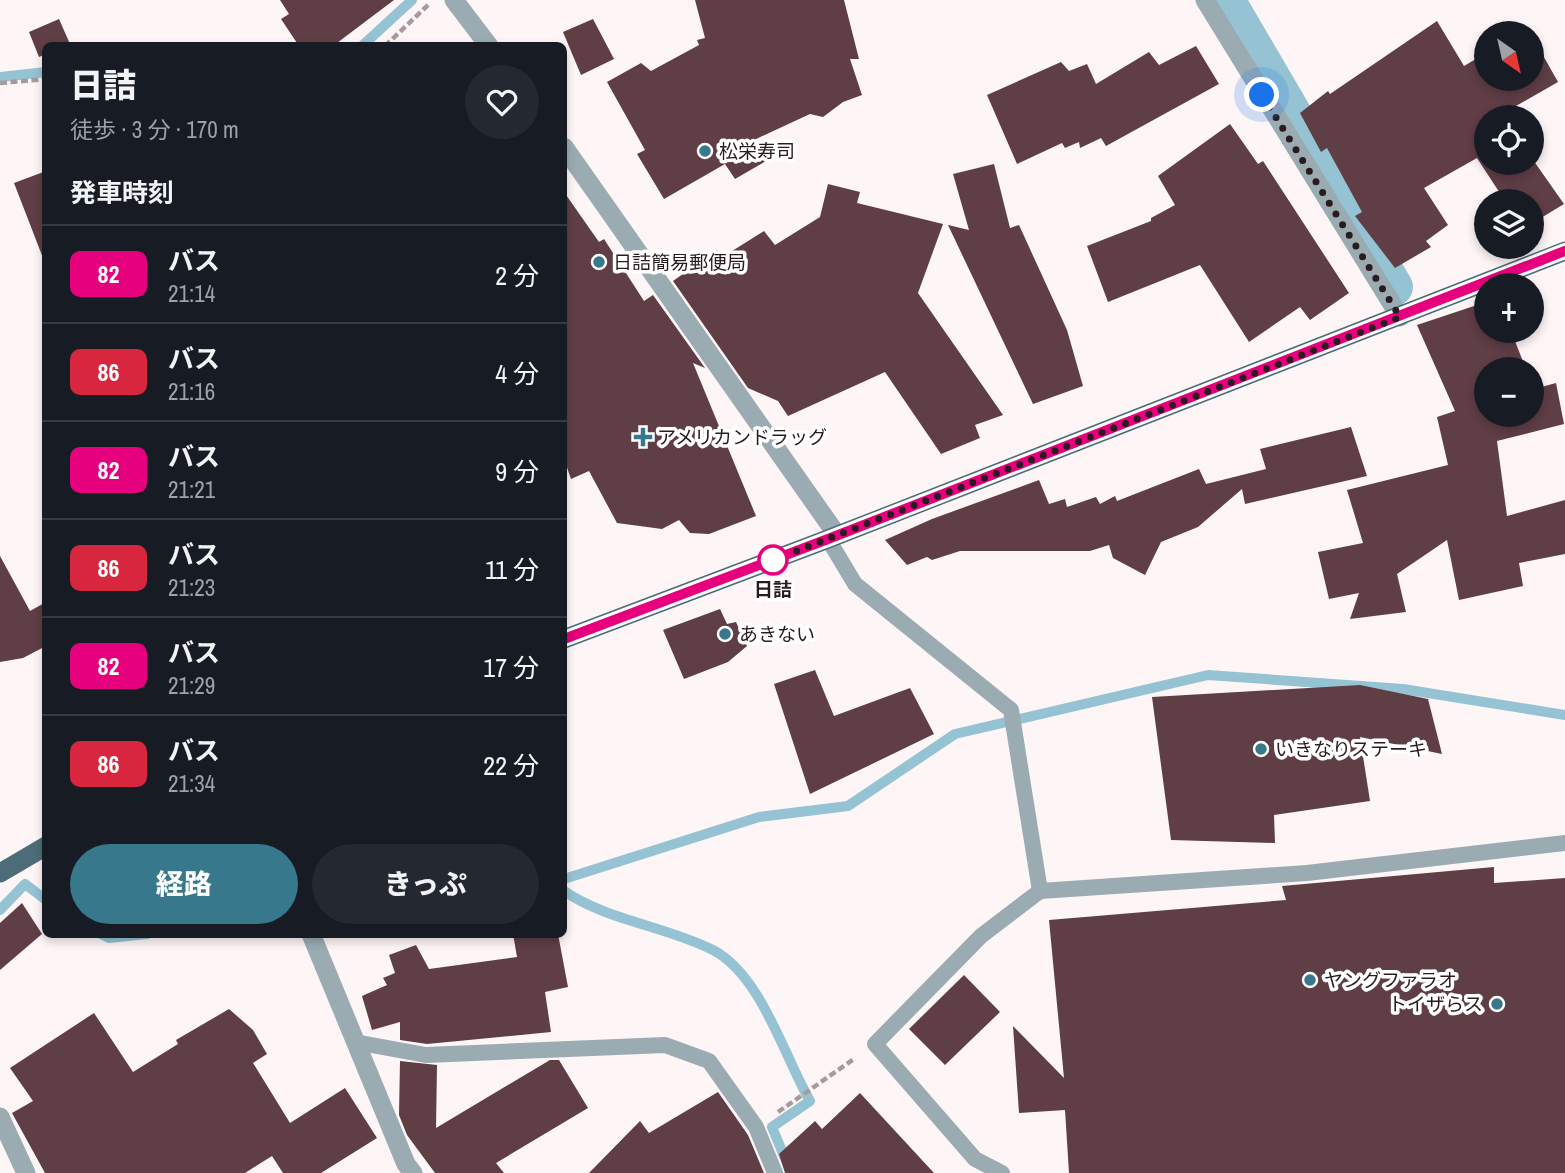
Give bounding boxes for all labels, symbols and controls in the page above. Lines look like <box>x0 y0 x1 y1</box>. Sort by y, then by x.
north arrow <box>1474 21 1544 91</box>
map controls <box>1474 21 1544 427</box>
text: 日詰 <box>70 63 136 107</box>
button: heart <box>465 65 539 139</box>
your location <box>1244 77 1279 112</box>
button: locate <box>1474 105 1544 175</box>
text: 徒歩 · 3 分 · 170 m <box>70 114 239 145</box>
place label: 松栄寿司 <box>719 138 795 164</box>
marker: 松栄寿司 <box>697 143 713 159</box>
text: 発車時刻 <box>70 175 174 210</box>
button: layers <box>1474 189 1544 259</box>
text: バス <box>168 243 220 278</box>
place label: 日詰簡易郵便局 <box>613 249 746 275</box>
marker: 日詰簡易郵便局 <box>591 254 607 270</box>
text: 82 <box>98 258 119 290</box>
text: 2 分 <box>495 258 539 293</box>
button: + <box>1474 273 1544 343</box>
text: 21:14 <box>168 278 215 309</box>
text: バス <box>168 341 220 376</box>
text: 86 <box>98 356 119 388</box>
text: 4 分 <box>495 356 539 391</box>
button: − <box>1474 357 1544 427</box>
text: 21:16 <box>168 376 215 407</box>
place label: アメリカンドラッグ <box>657 424 827 450</box>
marker: アメリカンドラッグ <box>635 429 651 445</box>
text: バス <box>168 439 220 474</box>
text: 82 <box>98 454 119 486</box>
text: 9 分 <box>495 454 539 489</box>
text: 21:21 <box>168 474 215 505</box>
text: バス <box>168 537 220 572</box>
marker: 日詰 <box>758 545 788 575</box>
text: 86 <box>98 552 119 584</box>
text: 11 分 <box>485 552 539 587</box>
text: 21:23 <box>168 572 215 603</box>
place label: 日詰 <box>754 576 792 602</box>
place label: あきない <box>739 621 815 647</box>
marker: あきない <box>717 626 733 642</box>
text: バス <box>168 635 220 670</box>
text: 82 <box>98 650 119 682</box>
text: 17 分 <box>483 650 539 685</box>
text: 21:29 <box>168 670 215 701</box>
text: バス <box>168 733 220 768</box>
place label: いきなりステーキ <box>1275 736 1427 762</box>
marker: いきなりステーキ <box>1253 741 1269 757</box>
text: 86 <box>98 748 119 780</box>
text: 22 分 <box>483 748 539 783</box>
text: 21:34 <box>168 768 215 799</box>
button: 経路 <box>70 844 298 924</box>
button: きっぷ <box>312 844 539 924</box>
place label: ヤングファラオ <box>1324 967 1457 993</box>
marker: ヤングファラオ <box>1302 972 1318 988</box>
place label: トイザらス <box>1388 991 1483 1017</box>
marker: トイザらス <box>1489 996 1505 1012</box>

